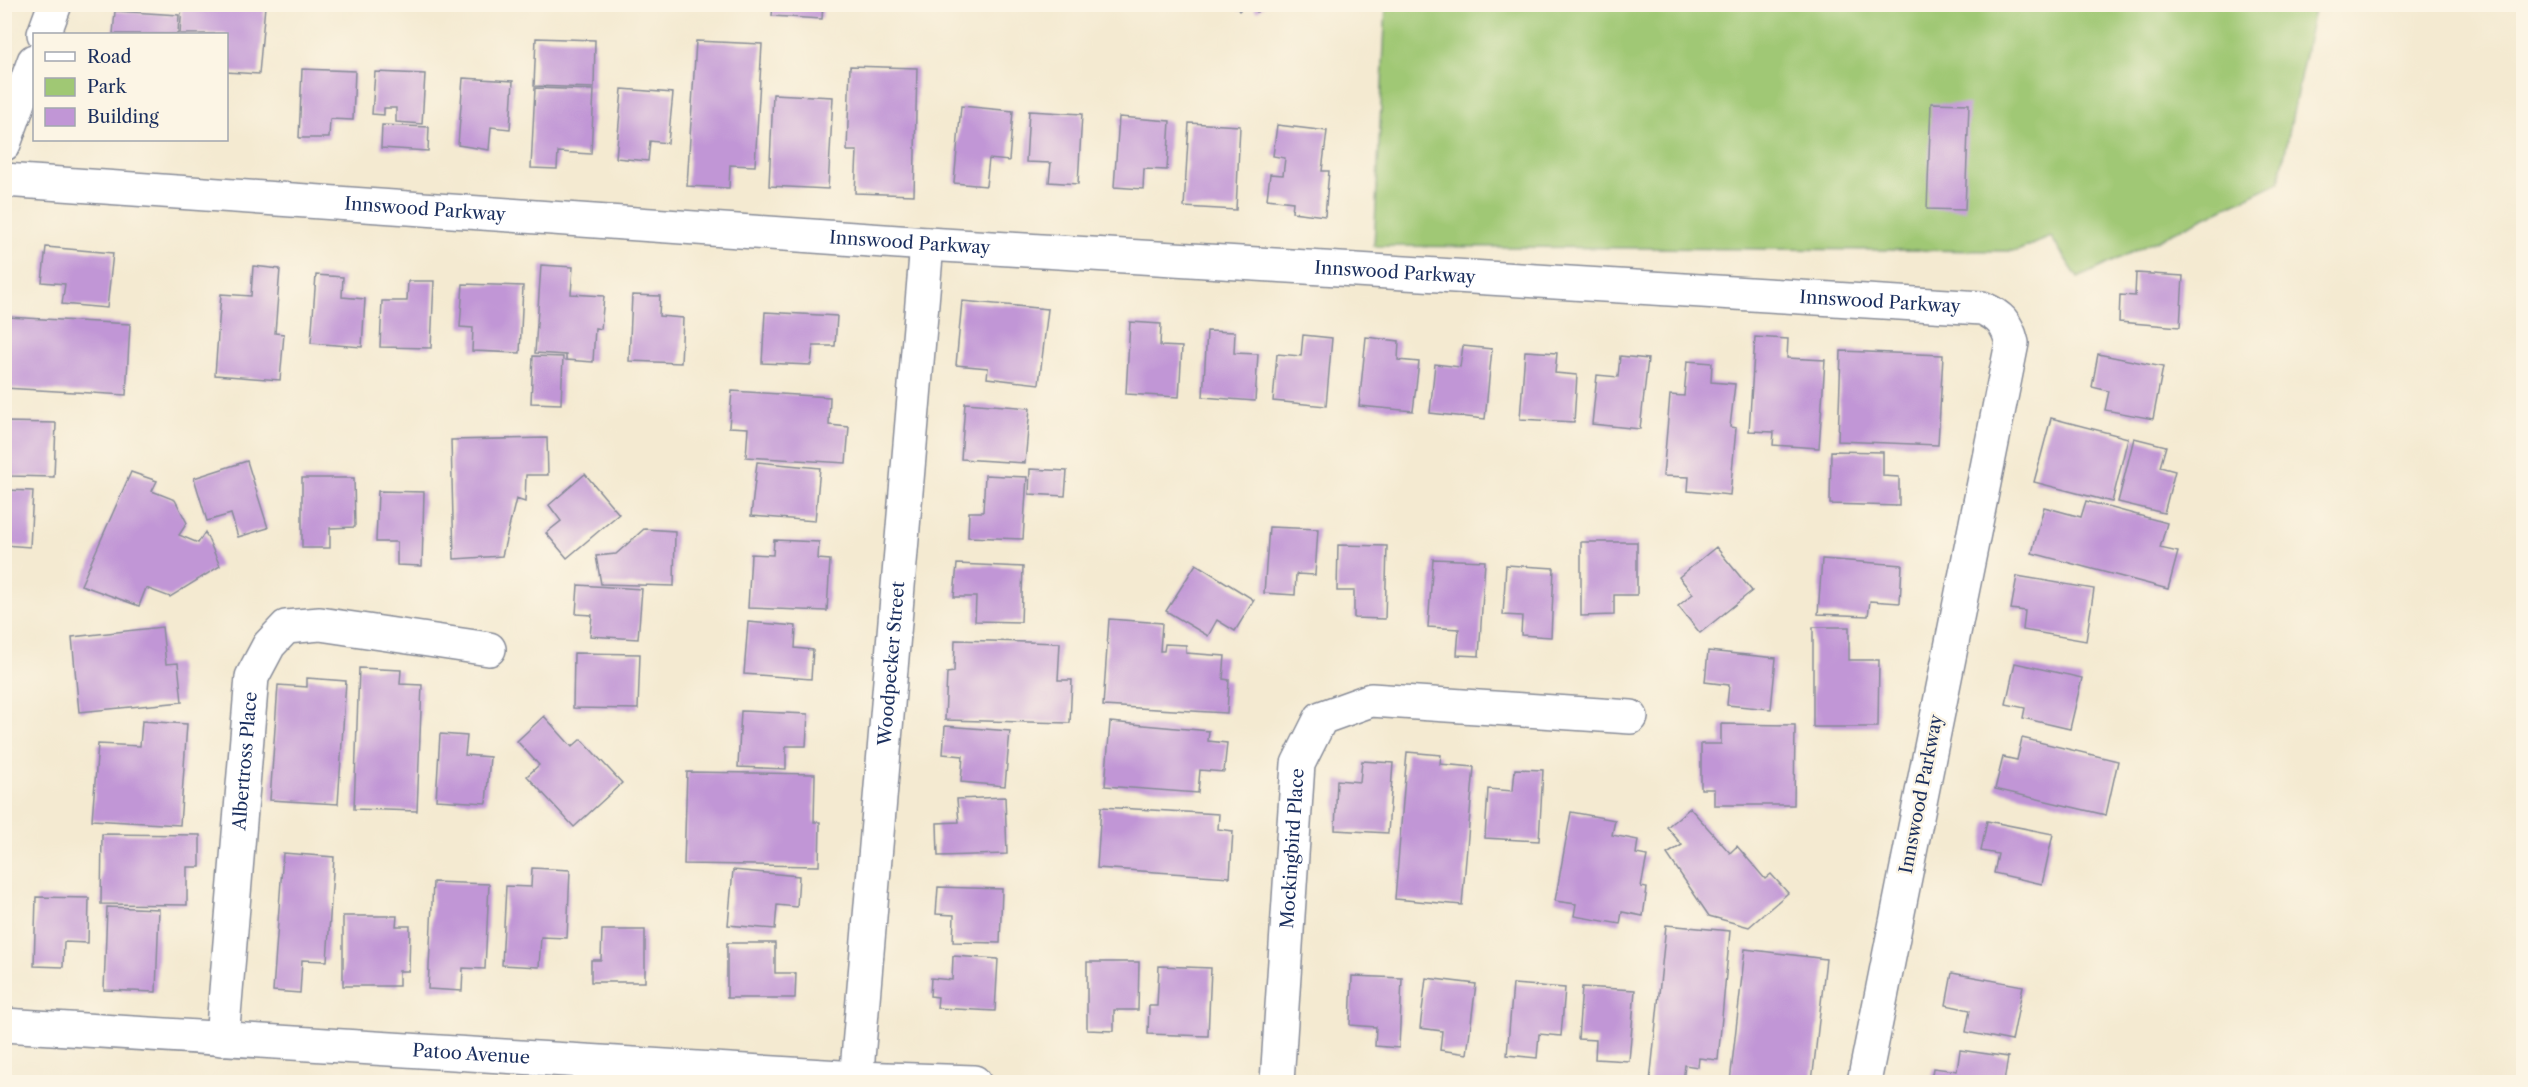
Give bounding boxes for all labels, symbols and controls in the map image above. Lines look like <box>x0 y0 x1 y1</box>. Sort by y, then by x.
legend <box>33 33 228 141</box>
text: Road <box>87 46 132 68</box>
text: Park <box>87 76 128 98</box>
text: Building <box>87 106 159 128</box>
street label: Innswood Parkway <box>344 193 507 226</box>
street label: Innswood Parkway <box>828 226 992 259</box>
street label: Innswood Parkway <box>1314 257 1477 288</box>
street label: Innswood Parkway <box>1799 286 1962 318</box>
street label: Woodpecker Street <box>873 580 909 748</box>
street label: Albertross Place <box>228 691 262 832</box>
street label: Innswood Parkway <box>1895 712 1947 875</box>
street label: Mockingbird Place <box>1276 768 1309 929</box>
street label: Patoo Avenue <box>412 1039 531 1069</box>

